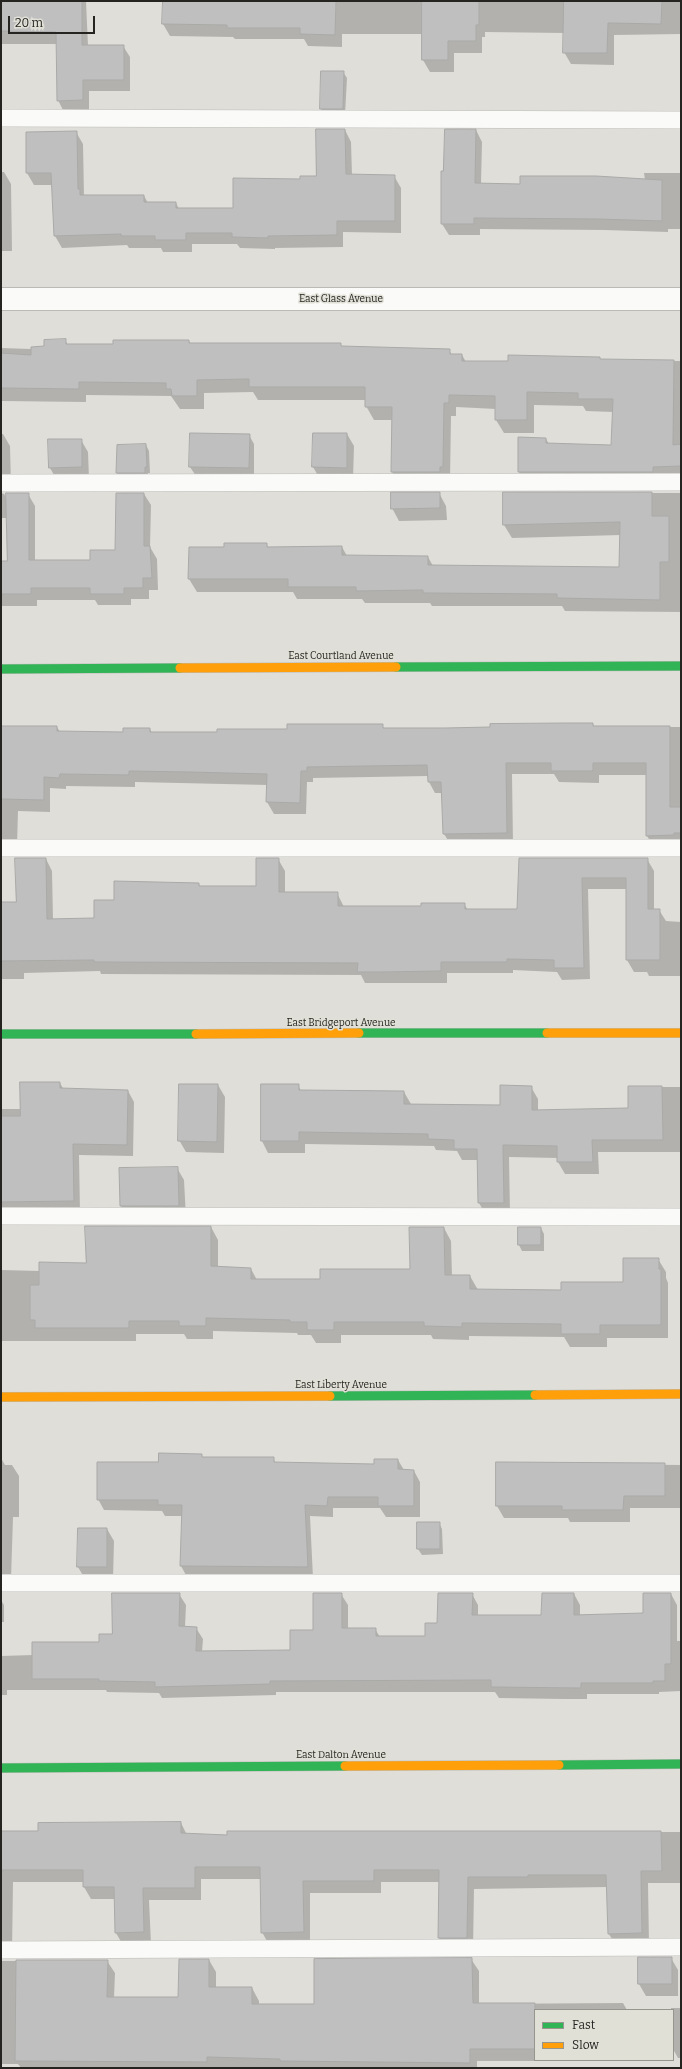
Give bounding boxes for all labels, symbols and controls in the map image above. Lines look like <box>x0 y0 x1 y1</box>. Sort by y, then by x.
scale bar <box>10 8 97 34</box>
text: 20 m <box>15 16 43 30</box>
street label: East Glass Avenue <box>299 293 383 305</box>
street label: East Courtland Avenue <box>288 650 394 662</box>
street label: East Bridgeport Avenue <box>286 1017 396 1029</box>
street label: East Liberty Avenue <box>295 1379 387 1391</box>
street label: East Dalton Avenue <box>296 1749 386 1761</box>
legend <box>534 2009 674 2061</box>
text: Fast <box>572 2018 595 2032</box>
text: Slow <box>572 2038 599 2052</box>

